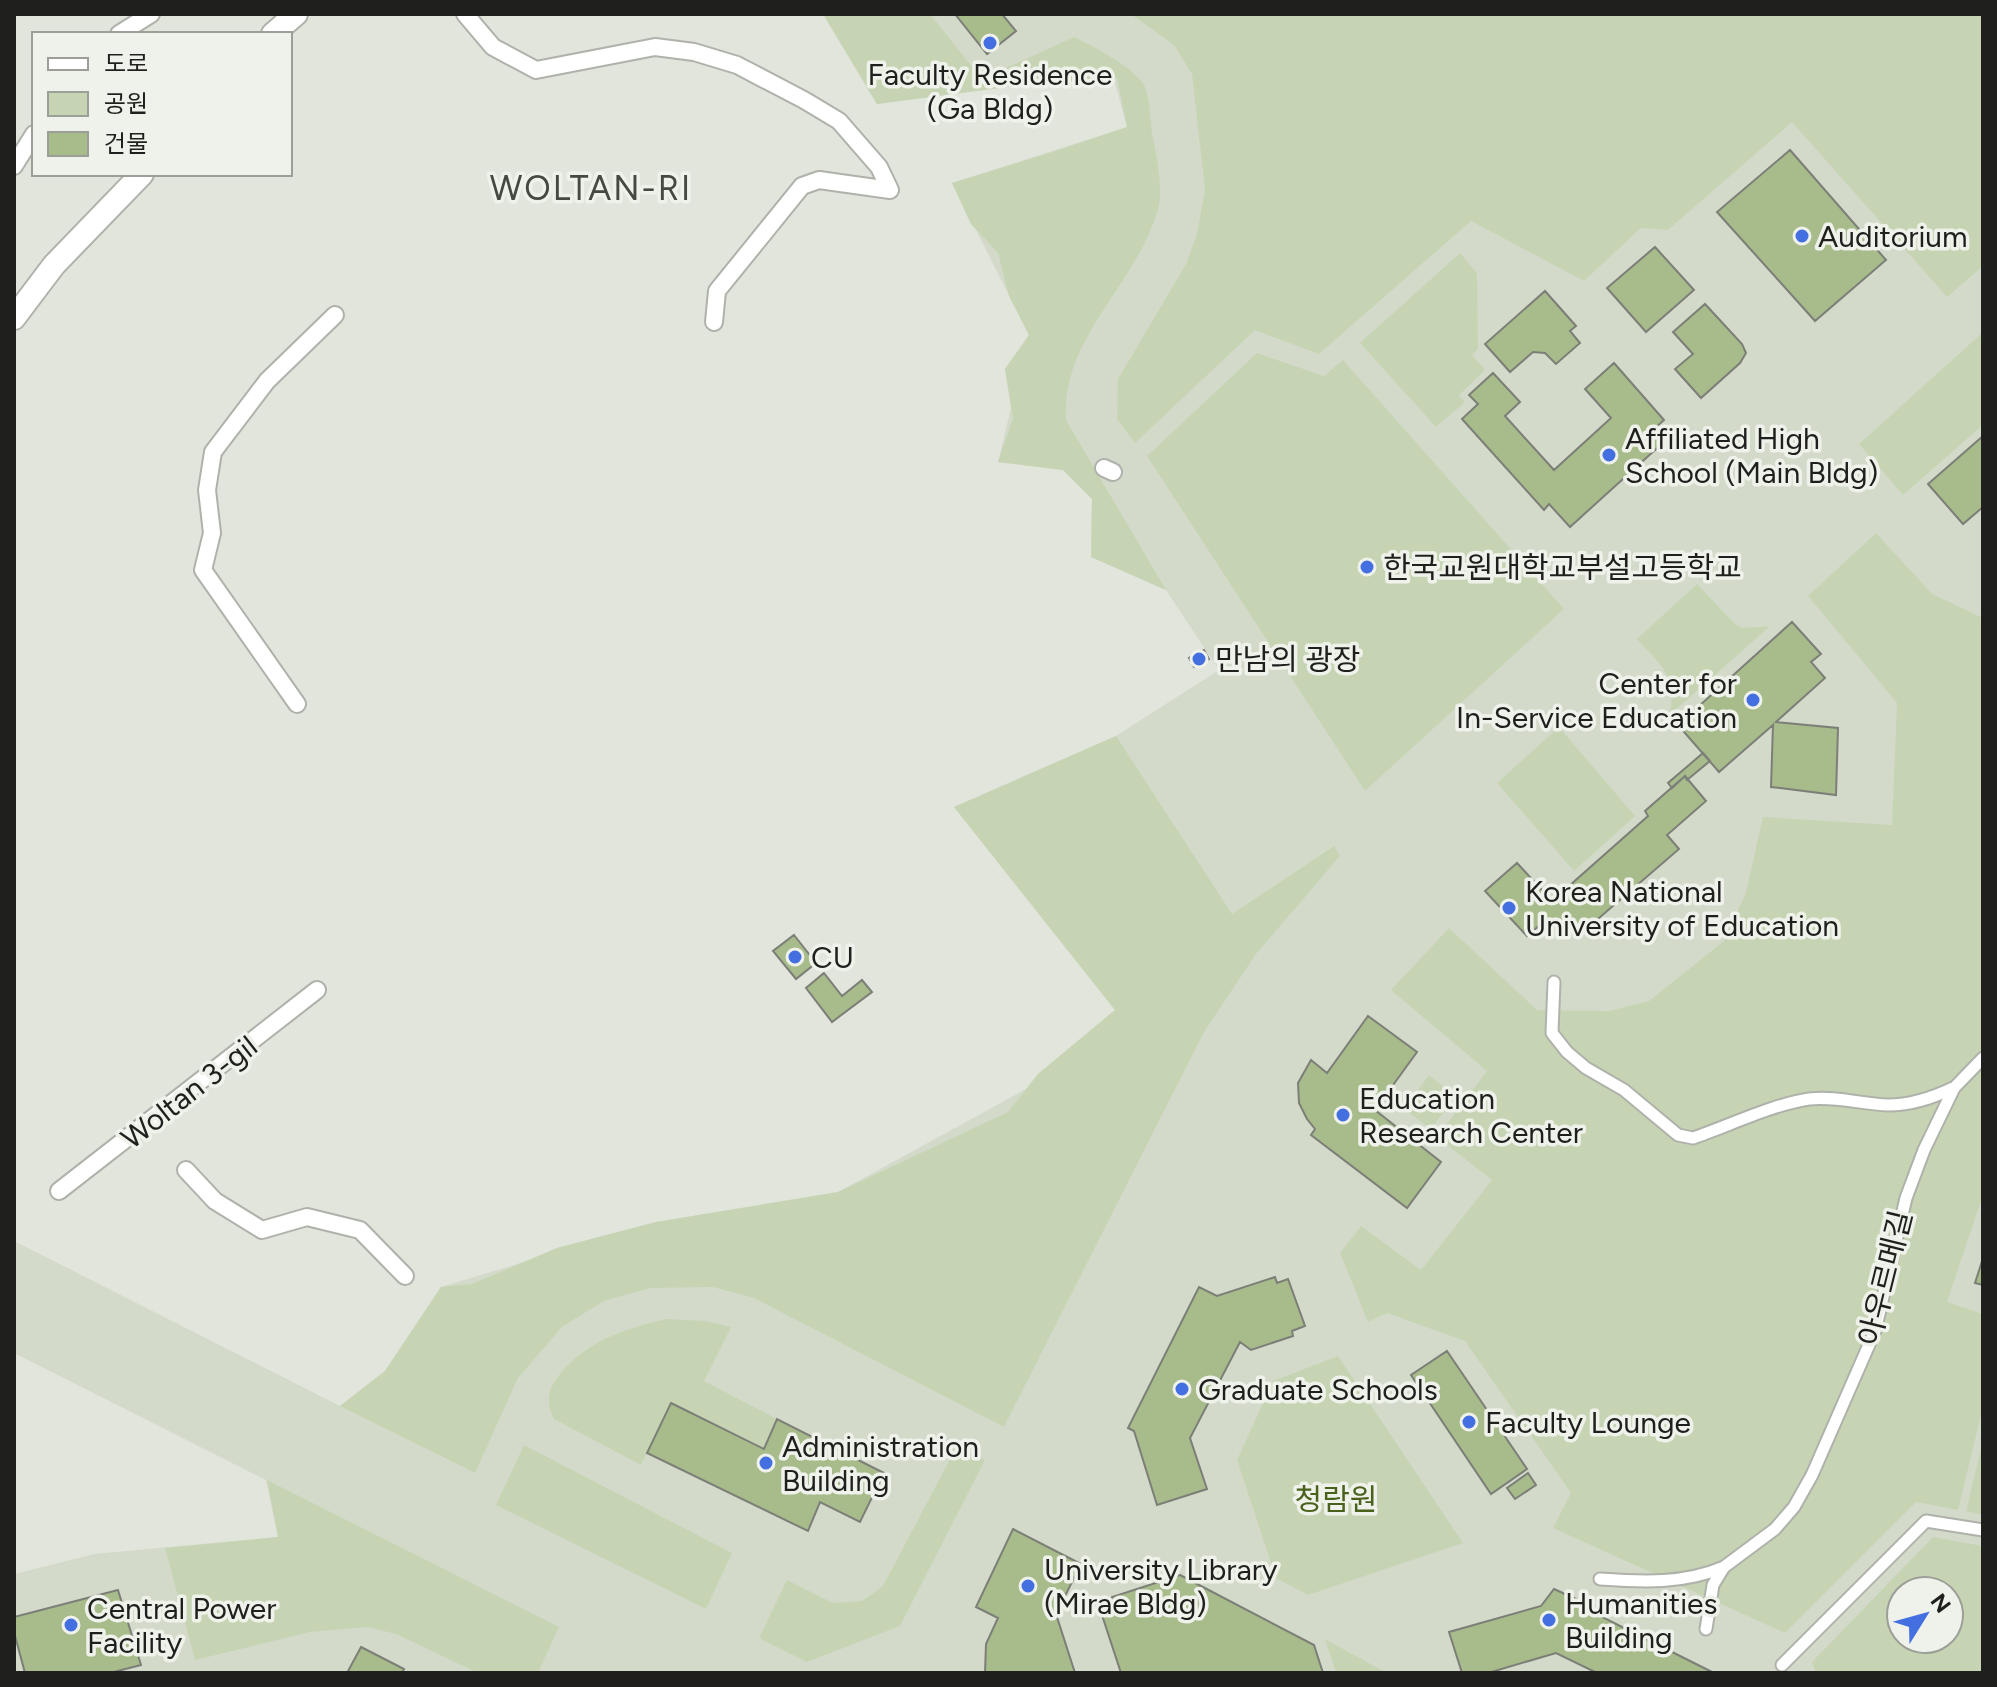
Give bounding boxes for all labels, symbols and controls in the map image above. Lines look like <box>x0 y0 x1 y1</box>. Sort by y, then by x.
legend <box>32 32 292 176</box>
marker: Faculty Residence (Ga Bldg) <box>981 34 999 52</box>
text: 도로 <box>104 49 148 78</box>
place label: Faculty Residence (Ga Bldg) <box>868 56 1112 127</box>
text: 공원 <box>104 89 148 118</box>
text: 건물 <box>104 129 148 158</box>
district label: WOLTAN-RI <box>490 168 692 209</box>
place label: Auditorium <box>1818 218 1968 255</box>
marker: Auditorium <box>1793 227 1811 245</box>
place label: Affiliated High School (Main Bldg) <box>1625 420 1878 491</box>
marker: Affiliated High School (Main Bldg) <box>1600 446 1618 464</box>
place label: 한국교원대학교부설고등학교 <box>1383 549 1742 586</box>
marker: 한국교원대학교부설고등학교 <box>1358 558 1376 576</box>
place label: 만남의 광장 <box>1215 641 1360 678</box>
marker: 만남의 광장 <box>1190 650 1208 668</box>
place label: Center for In-Service Education <box>1456 665 1737 736</box>
marker: Center for In-Service Education <box>1744 691 1762 709</box>
place label: Korea National University of Education <box>1525 873 1839 944</box>
marker: Korea National University of Education <box>1500 899 1518 917</box>
place label: CU <box>811 939 854 976</box>
marker: CU <box>786 948 804 966</box>
street label: Woltan 3-gil <box>114 1027 264 1157</box>
place label: Education Research Center <box>1359 1080 1583 1151</box>
marker: Education Research Center <box>1334 1106 1352 1124</box>
street label: 아우르메길 <box>1850 1207 1920 1349</box>
place label: Graduate Schools <box>1198 1371 1438 1408</box>
marker: Graduate Schools <box>1173 1380 1191 1398</box>
place label: Faculty Lounge <box>1485 1404 1691 1441</box>
marker: Faculty Lounge <box>1460 1413 1478 1431</box>
place label: Administration Building <box>782 1428 979 1499</box>
marker: Administration Building <box>757 1454 775 1472</box>
park label: 청람원 <box>1295 1481 1377 1518</box>
place label: University Library (Mirae Bldg) <box>1044 1551 1278 1622</box>
north arrow <box>1885 1575 1965 1655</box>
marker: University Library (Mirae Bldg) <box>1019 1577 1037 1595</box>
place label: Humanities Building <box>1565 1585 1717 1656</box>
text: N <box>1925 1588 1956 1618</box>
place label: Central Power Facility <box>87 1590 276 1661</box>
marker: Humanities Building <box>1540 1611 1558 1629</box>
marker: Central Power Facility <box>62 1616 80 1634</box>

